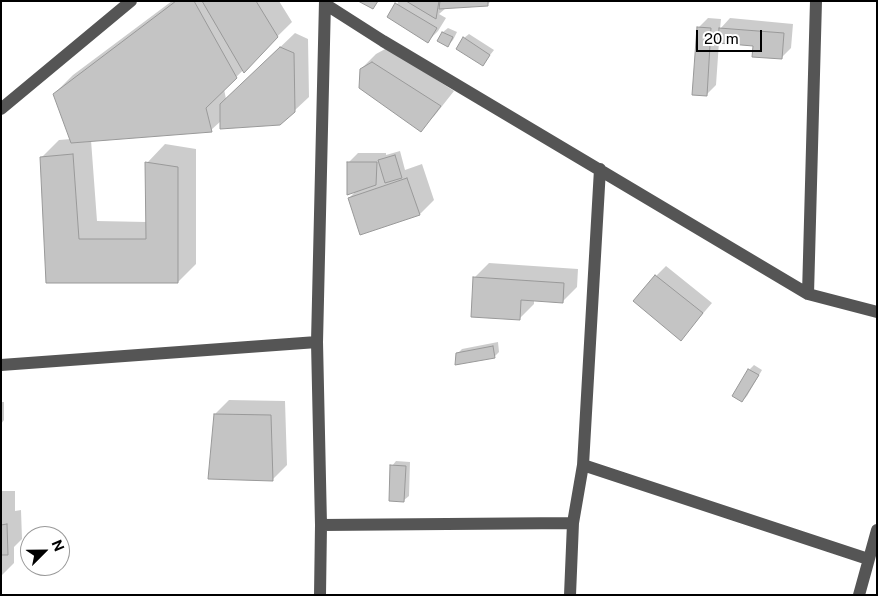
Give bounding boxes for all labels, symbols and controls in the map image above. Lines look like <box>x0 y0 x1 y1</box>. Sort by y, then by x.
scale bar <box>698 20 764 52</box>
text: 20 m <box>704 30 739 47</box>
north arrow <box>20 526 70 576</box>
text: N <box>48 537 67 554</box>

